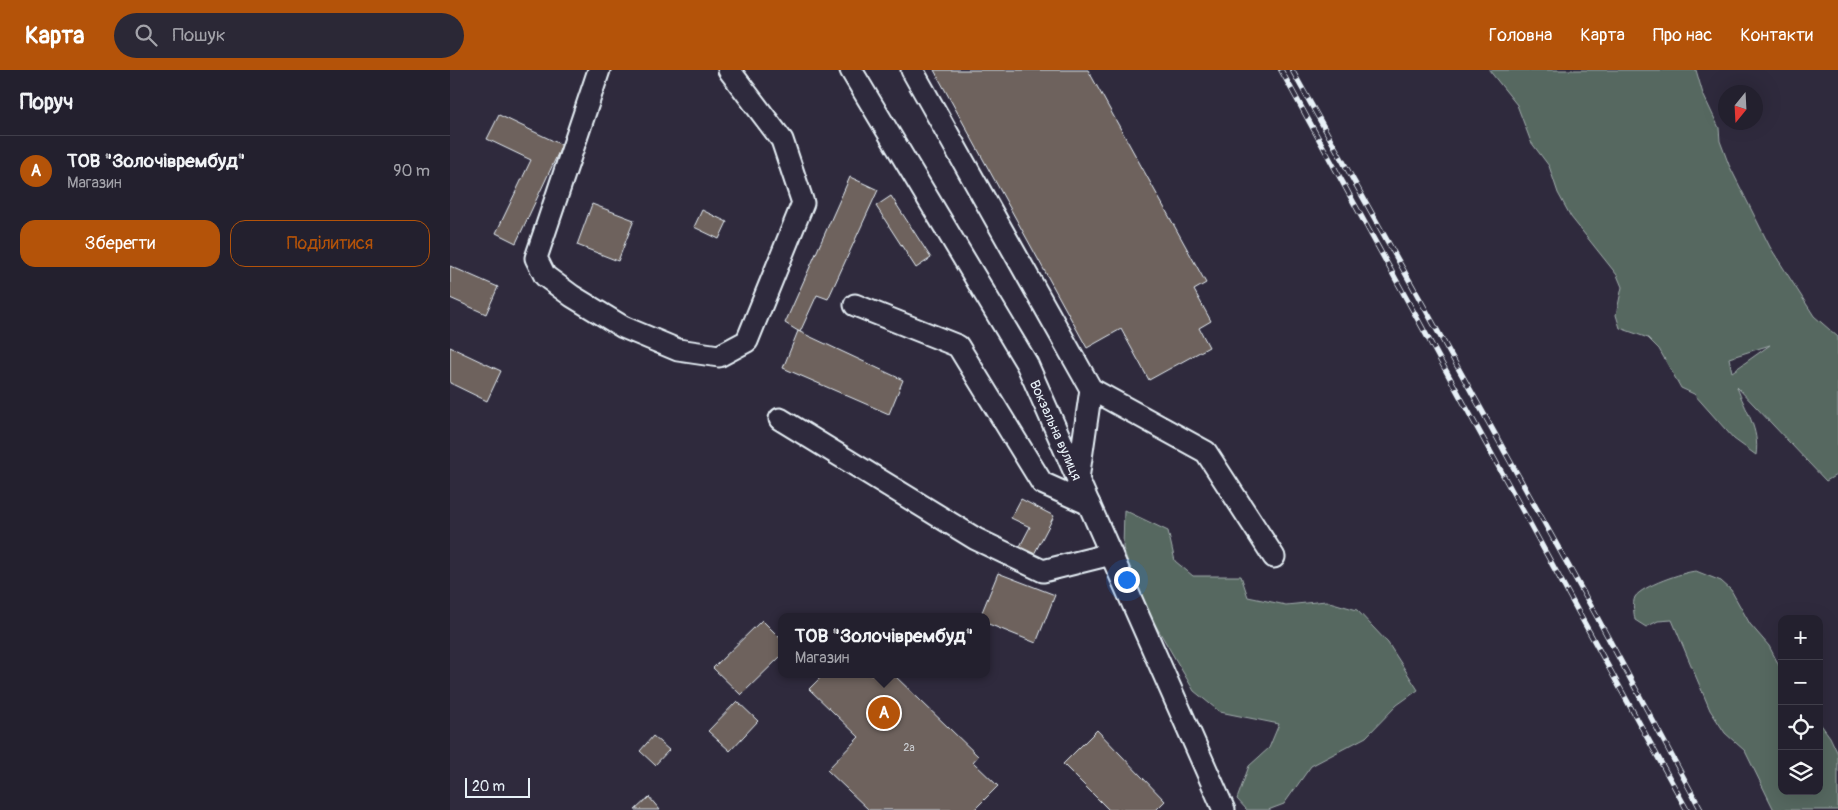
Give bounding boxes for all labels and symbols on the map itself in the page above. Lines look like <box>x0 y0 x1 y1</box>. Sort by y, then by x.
north arrow <box>1718 85 1763 130</box>
street label: Вокзальна вулиця <box>1026 377 1085 483</box>
your location <box>1114 567 1140 593</box>
pin: A <box>868 694 900 732</box>
house number: 2а <box>903 741 915 754</box>
scale bar <box>465 775 530 798</box>

